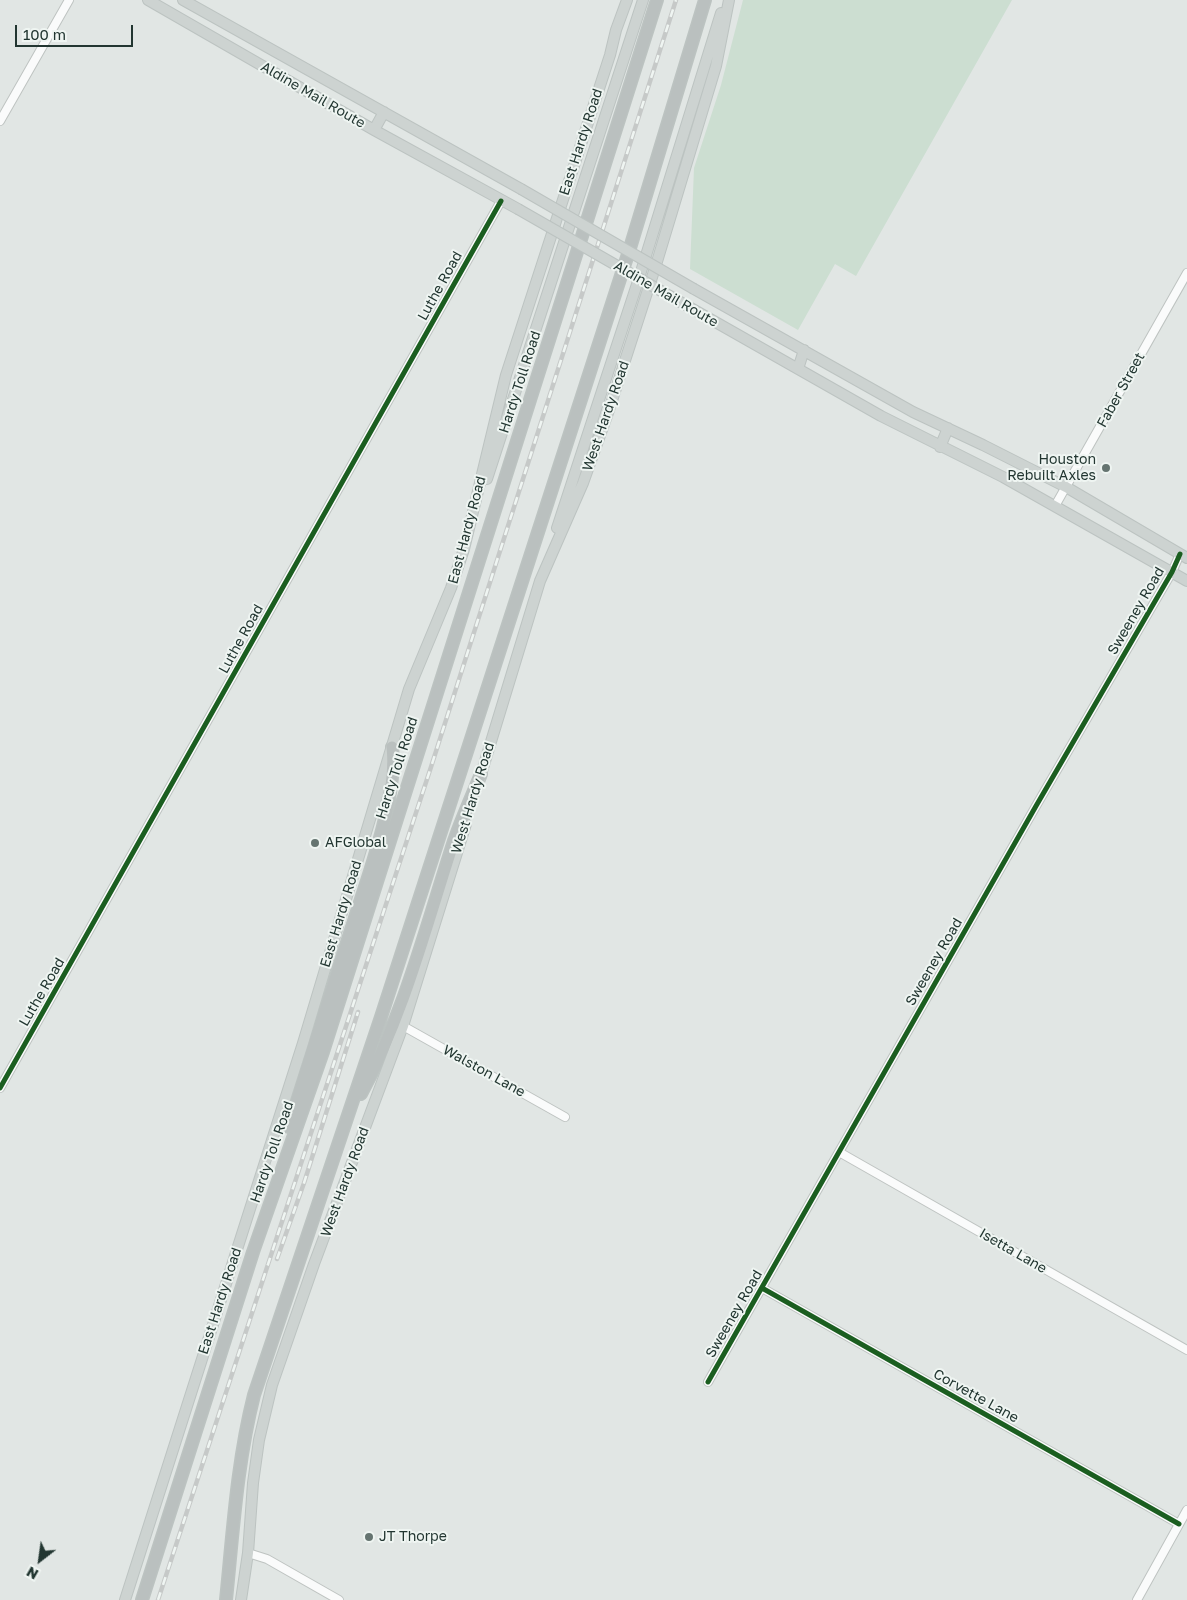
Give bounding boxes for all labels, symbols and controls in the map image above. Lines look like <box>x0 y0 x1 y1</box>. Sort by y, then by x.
scale bar <box>18 15 135 47</box>
text: 100 m <box>23 25 66 43</box>
street label: Aldine Mail Route <box>258 58 368 132</box>
street label: East Hardy Road <box>556 87 606 197</box>
street label: Luthe Road <box>414 249 466 323</box>
street label: Aldine Mail Route <box>611 257 721 331</box>
street label: Hardy Toll Road <box>496 329 544 435</box>
street label: Faber Street <box>1094 350 1148 430</box>
street label: West Hardy Road <box>579 359 633 473</box>
place label: Houston Rebuilt Axles <box>1007 452 1096 484</box>
marker: Houston Rebuilt Axles <box>1100 462 1112 474</box>
street label: East Hardy Road <box>445 474 489 586</box>
street label: Sweeney Road <box>1104 564 1168 658</box>
street label: Luthe Road <box>215 602 267 676</box>
street label: Hardy Toll Road <box>373 715 421 821</box>
street label: West Hardy Road <box>448 740 498 856</box>
place label: AFGlobal <box>325 835 386 851</box>
marker: AFGlobal <box>309 837 321 849</box>
street label: East Hardy Road <box>317 858 365 970</box>
street label: Sweeney Road <box>902 915 966 1009</box>
street label: Luthe Road <box>16 955 68 1029</box>
street label: Walston Lane <box>440 1041 528 1101</box>
street label: Hardy Toll Road <box>247 1099 297 1205</box>
street label: West Hardy Road <box>317 1125 373 1239</box>
street label: Isetta Lane <box>976 1225 1050 1277</box>
street label: East Hardy Road <box>195 1246 245 1356</box>
street label: Sweeney Road <box>702 1267 766 1361</box>
street label: Corvette Lane <box>930 1366 1022 1426</box>
place label: JT Thorpe <box>379 1529 447 1545</box>
marker: JT Thorpe <box>363 1531 375 1543</box>
north arrow <box>15 1535 65 1585</box>
text: N <box>23 1563 41 1583</box>

